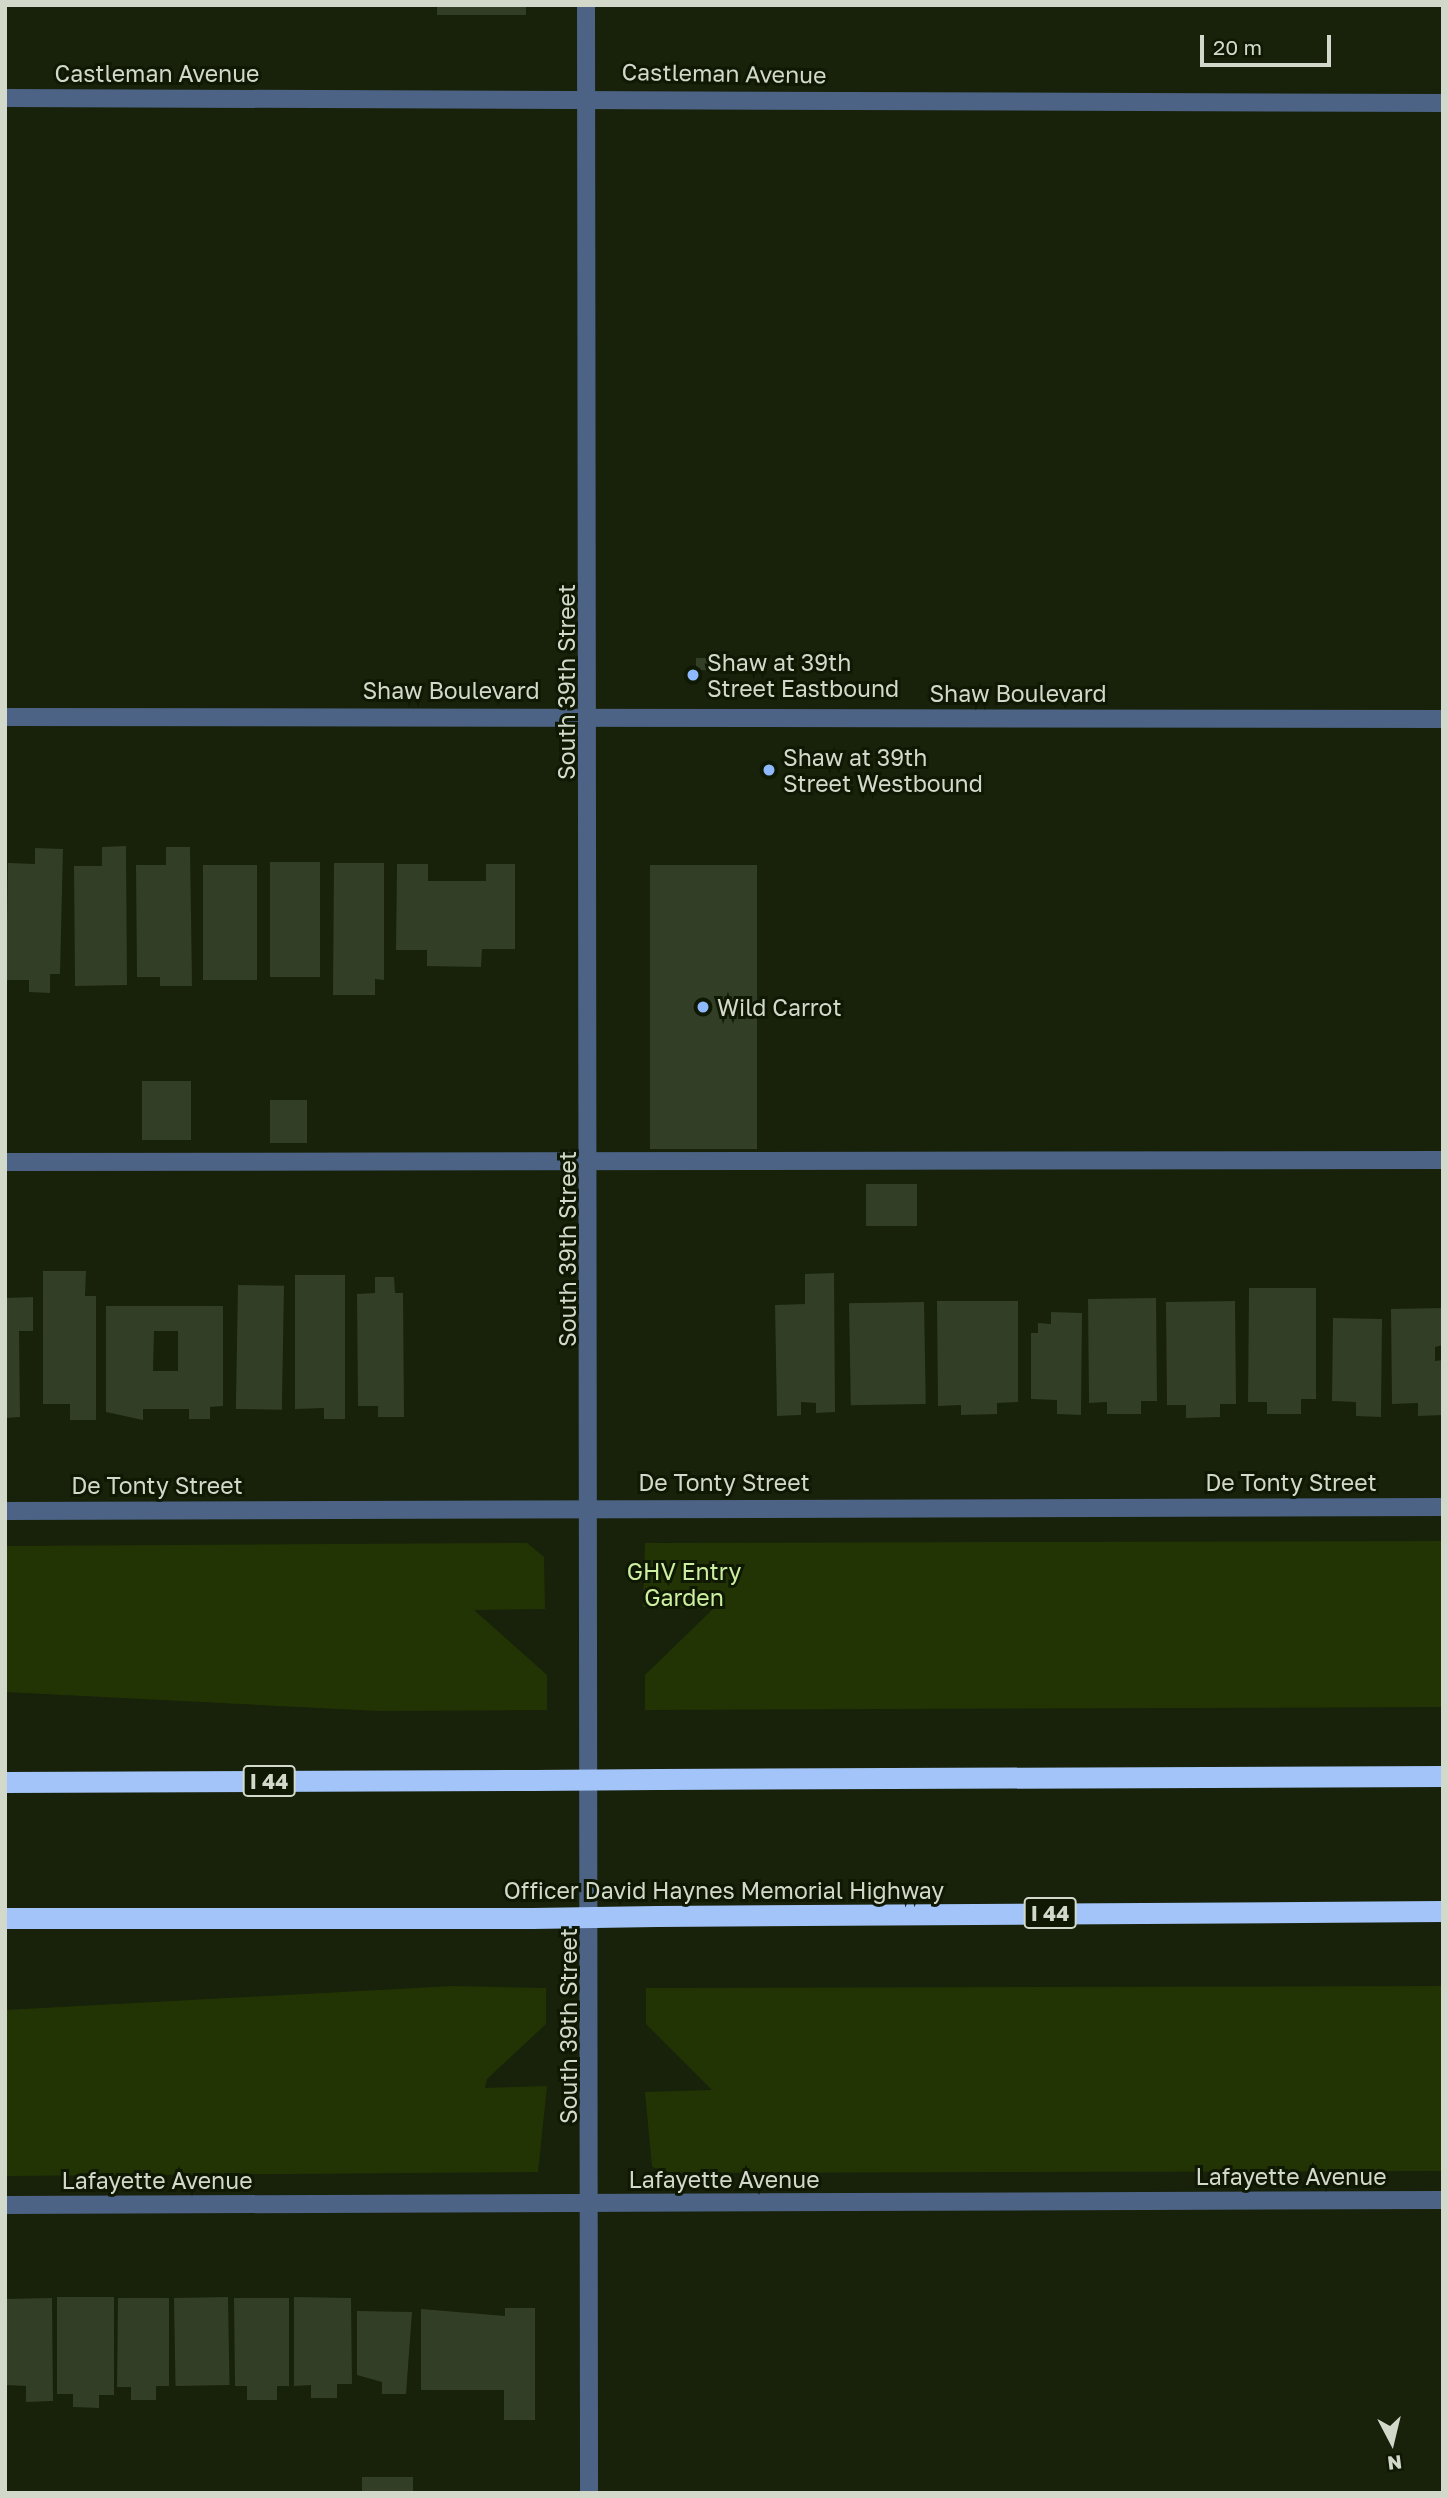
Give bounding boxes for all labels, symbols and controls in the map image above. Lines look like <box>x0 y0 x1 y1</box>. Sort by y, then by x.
scale bar <box>1203 21 1334 65</box>
text: 20 m <box>1213 34 1262 60</box>
street label: Castleman Avenue <box>621 57 827 89</box>
street label: Castleman Avenue <box>55 59 259 87</box>
street label: South 39th Street <box>552 584 580 780</box>
place label: Shaw at 39th Street Eastbound <box>707 648 899 702</box>
marker: Shaw at 39th Street Eastbound <box>685 667 701 683</box>
street label: Shaw Boulevard <box>362 676 540 704</box>
street label: Shaw Boulevard <box>929 679 1107 707</box>
place label: Shaw at 39th Street Westbound <box>783 743 983 797</box>
marker: Shaw at 39th Street Westbound <box>761 762 777 778</box>
place label: Wild Carrot <box>717 993 842 1021</box>
marker: Wild Carrot <box>695 999 711 1015</box>
street label: South 39th Street <box>553 1151 581 1347</box>
street label: De Tonty Street <box>638 1468 810 1496</box>
street label: De Tonty Street <box>1205 1468 1377 1496</box>
street label: De Tonty Street <box>71 1471 243 1499</box>
park label: GHV Entry Garden <box>627 1557 741 1611</box>
road number: I 44 <box>241 1764 297 1798</box>
street label: Officer David Haynes Memorial Highway <box>504 1876 944 1904</box>
road number: I 44 <box>1022 1896 1078 1930</box>
street label: South 39th Street <box>554 1928 582 2124</box>
street label: Lafayette Avenue <box>1195 2162 1387 2190</box>
street label: Lafayette Avenue <box>628 2165 820 2193</box>
street label: Lafayette Avenue <box>61 2166 253 2194</box>
north arrow <box>1357 2407 1427 2477</box>
text: N <box>1386 2451 1403 2476</box>

